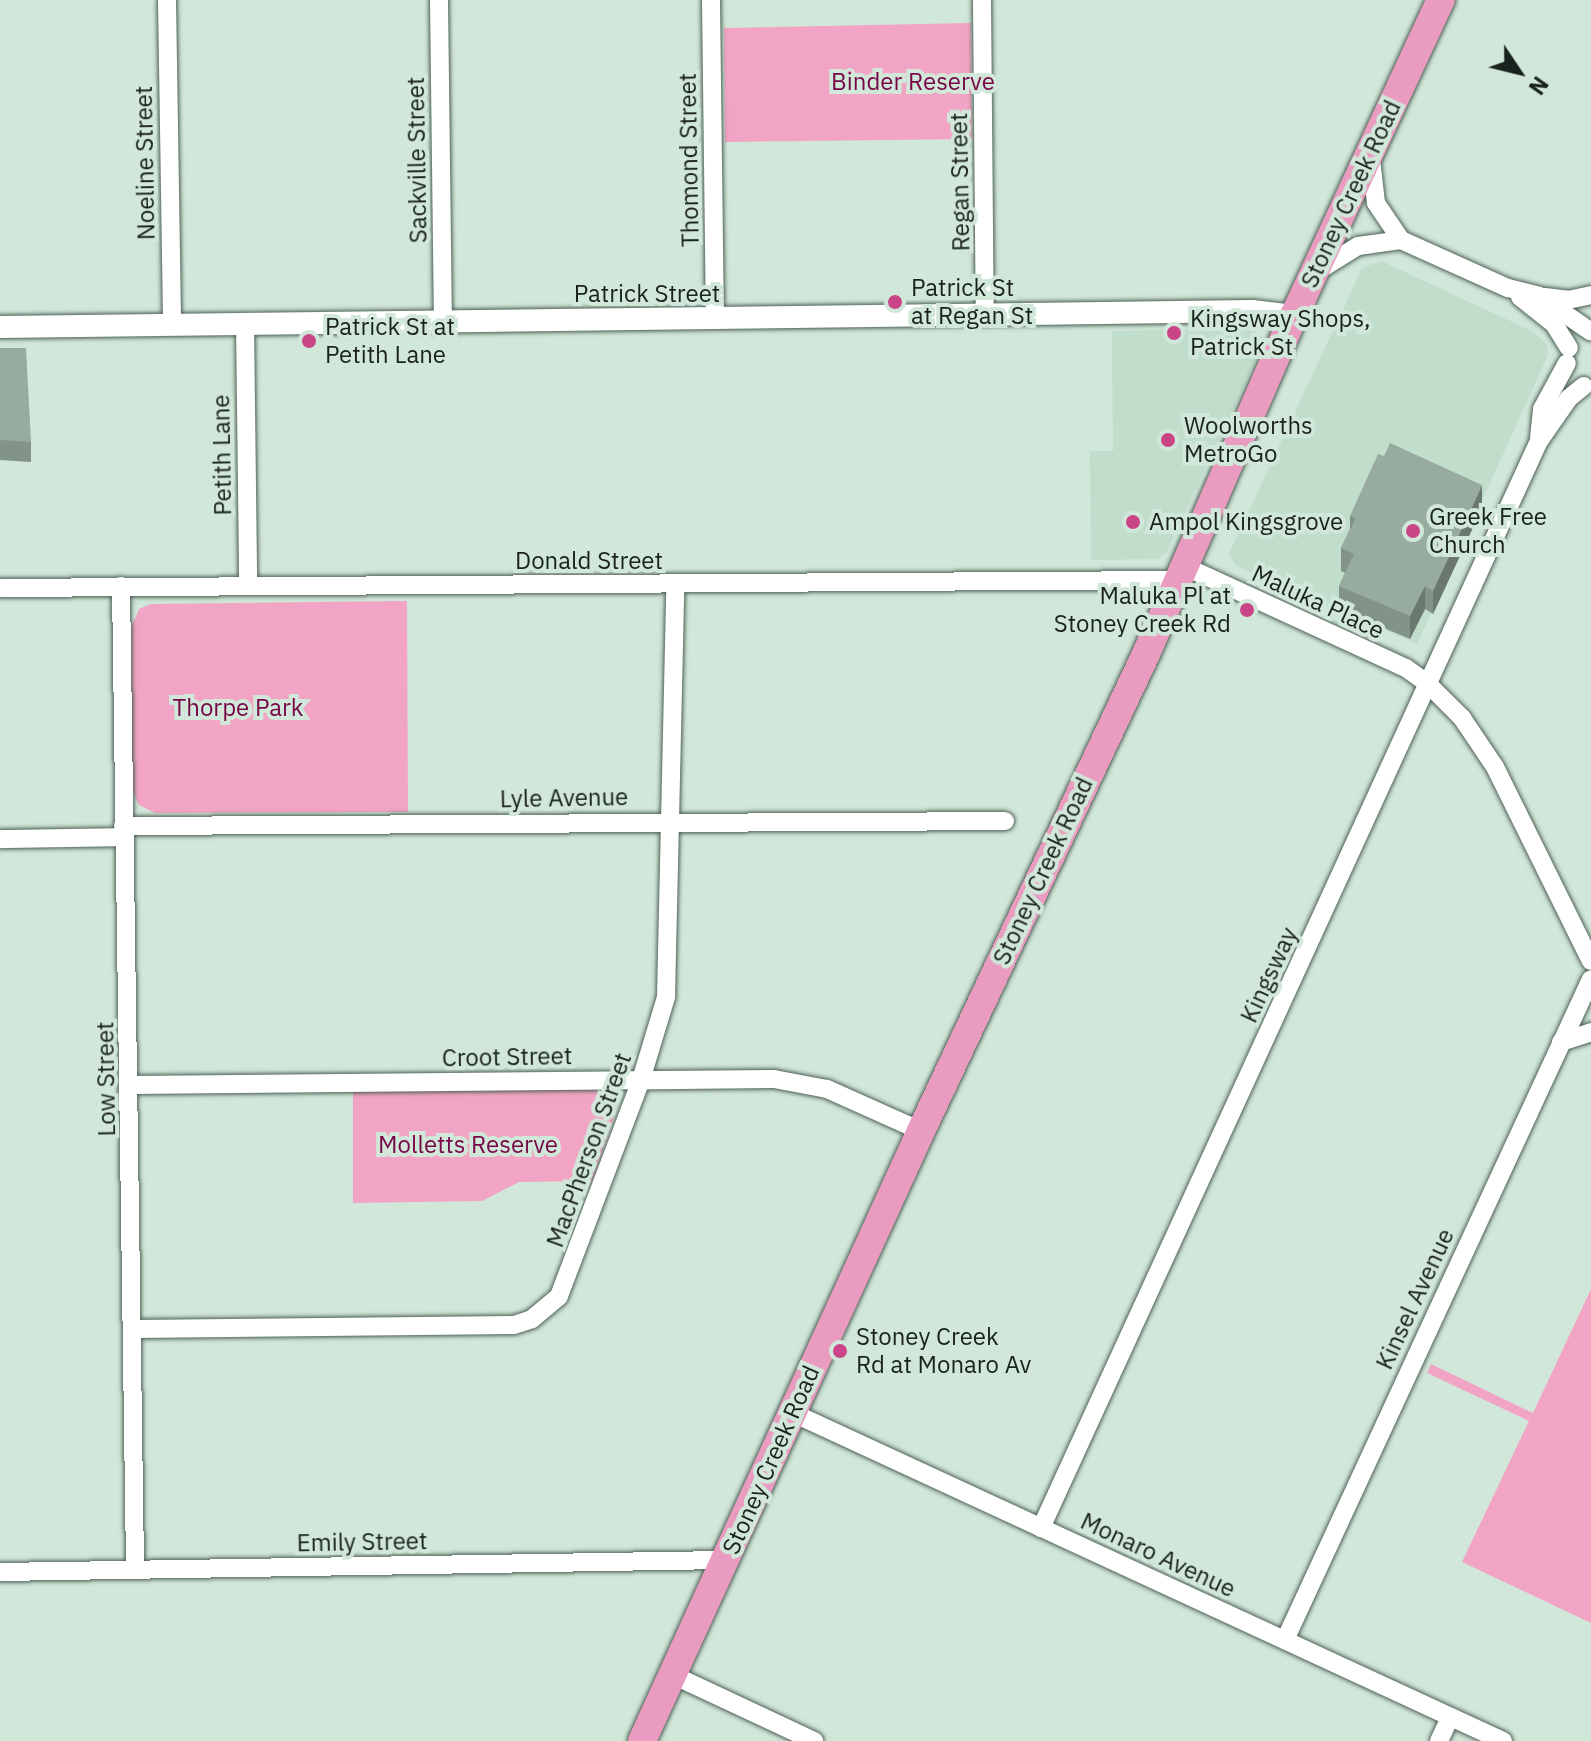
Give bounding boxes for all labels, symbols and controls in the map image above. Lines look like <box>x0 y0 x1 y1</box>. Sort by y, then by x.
north arrow <box>1479 32 1559 112</box>
park label: Binder Reserve <box>831 68 995 96</box>
text: N <box>1523 71 1556 101</box>
street label: Thomond Street <box>673 73 705 247</box>
street label: Sackville Street <box>401 76 433 244</box>
street label: Noeline Street <box>129 86 161 240</box>
street label: Stoney Creek Road <box>1295 96 1407 292</box>
street label: Regan Street <box>944 112 976 252</box>
place label: Patrick St at Regan St <box>911 274 1033 330</box>
street label: Patrick Street <box>574 280 720 308</box>
marker: Patrick St at Regan St <box>886 293 904 311</box>
place label: Kingsway Shops, Patrick St <box>1190 305 1371 361</box>
place label: Patrick St at Petith Lane <box>325 313 455 369</box>
marker: Kingsway Shops, Patrick St <box>1165 324 1183 342</box>
marker: Patrick St at Petith Lane <box>300 332 318 350</box>
street label: Petith Lane <box>207 394 237 516</box>
place label: Woolworths MetroGo <box>1184 412 1313 468</box>
marker: Woolworths MetroGo <box>1159 431 1177 449</box>
place label: Greek Free Church <box>1429 503 1547 559</box>
place label: Ampol Kingsgrove <box>1149 508 1343 536</box>
marker: Ampol Kingsgrove <box>1124 513 1142 531</box>
marker: Greek Free Church <box>1404 522 1422 540</box>
street label: Donald Street <box>515 547 663 575</box>
street label: Maluka Place <box>1247 559 1389 645</box>
place label: Maluka Pl at Stoney Creek Rd <box>1054 582 1231 638</box>
marker: Maluka Pl at Stoney Creek Rd <box>1238 601 1256 619</box>
park label: Thorpe Park <box>173 694 303 722</box>
street label: Stoney Creek Road <box>987 773 1099 969</box>
street label: Lyle Avenue <box>499 782 629 814</box>
street label: Kingsway <box>1234 923 1304 1027</box>
street label: Low Street <box>91 1021 121 1137</box>
street label: Croot Street <box>442 1041 572 1073</box>
street label: MacPherson Street <box>540 1049 638 1251</box>
park label: Molletts Reserve <box>378 1131 558 1159</box>
street label: Kinsel Avenue <box>1370 1224 1460 1374</box>
place label: Stoney Creek Rd at Monaro Av <box>856 1323 1031 1379</box>
marker: Stoney Creek Rd at Monaro Av <box>831 1342 849 1360</box>
street label: Stoney Creek Road <box>716 1361 826 1559</box>
street label: Monaro Avenue <box>1076 1507 1240 1603</box>
street label: Emily Street <box>296 1526 428 1558</box>

